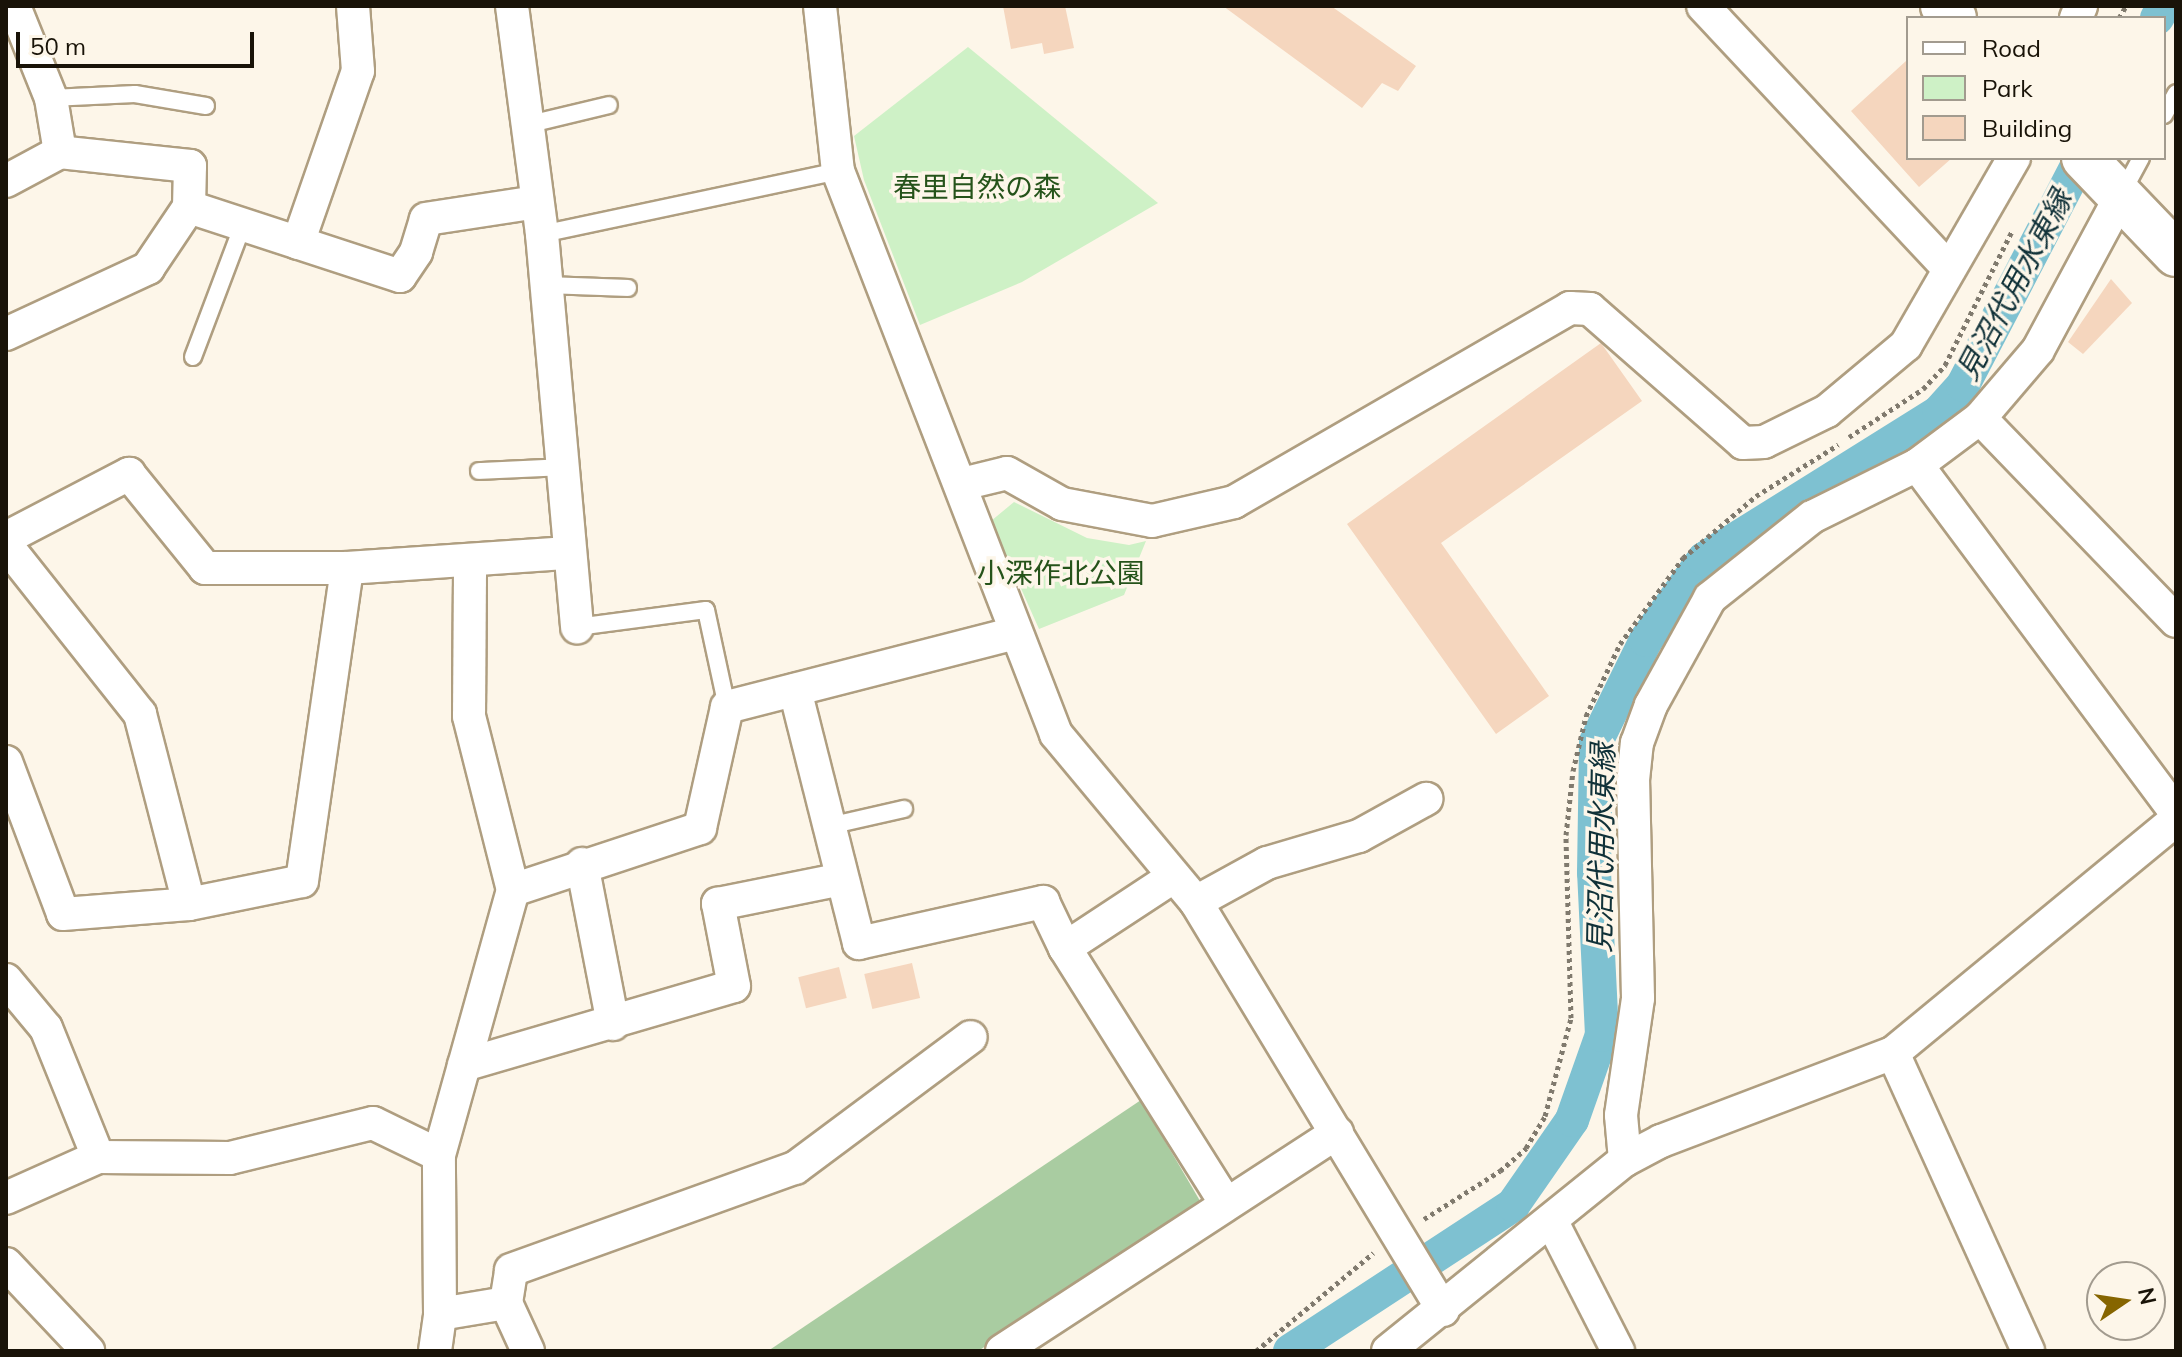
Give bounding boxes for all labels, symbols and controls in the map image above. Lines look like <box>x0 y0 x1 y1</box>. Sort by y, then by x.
scale bar <box>20 16 258 66</box>
legend <box>1906 16 2166 160</box>
text: 50 m <box>30 31 86 61</box>
text: Road <box>1982 33 2041 63</box>
text: Park <box>1982 73 2033 103</box>
text: Building <box>1982 113 2072 143</box>
park label: 春里自然の森 <box>893 170 1061 204</box>
water label: 見沼代用水東縁 <box>1949 184 2079 386</box>
park label: 小深作北公園 <box>977 556 1145 590</box>
water label: 見沼代用水東縁 <box>1581 743 1621 953</box>
north arrow <box>2086 1261 2166 1341</box>
text: N <box>2132 1285 2163 1307</box>

